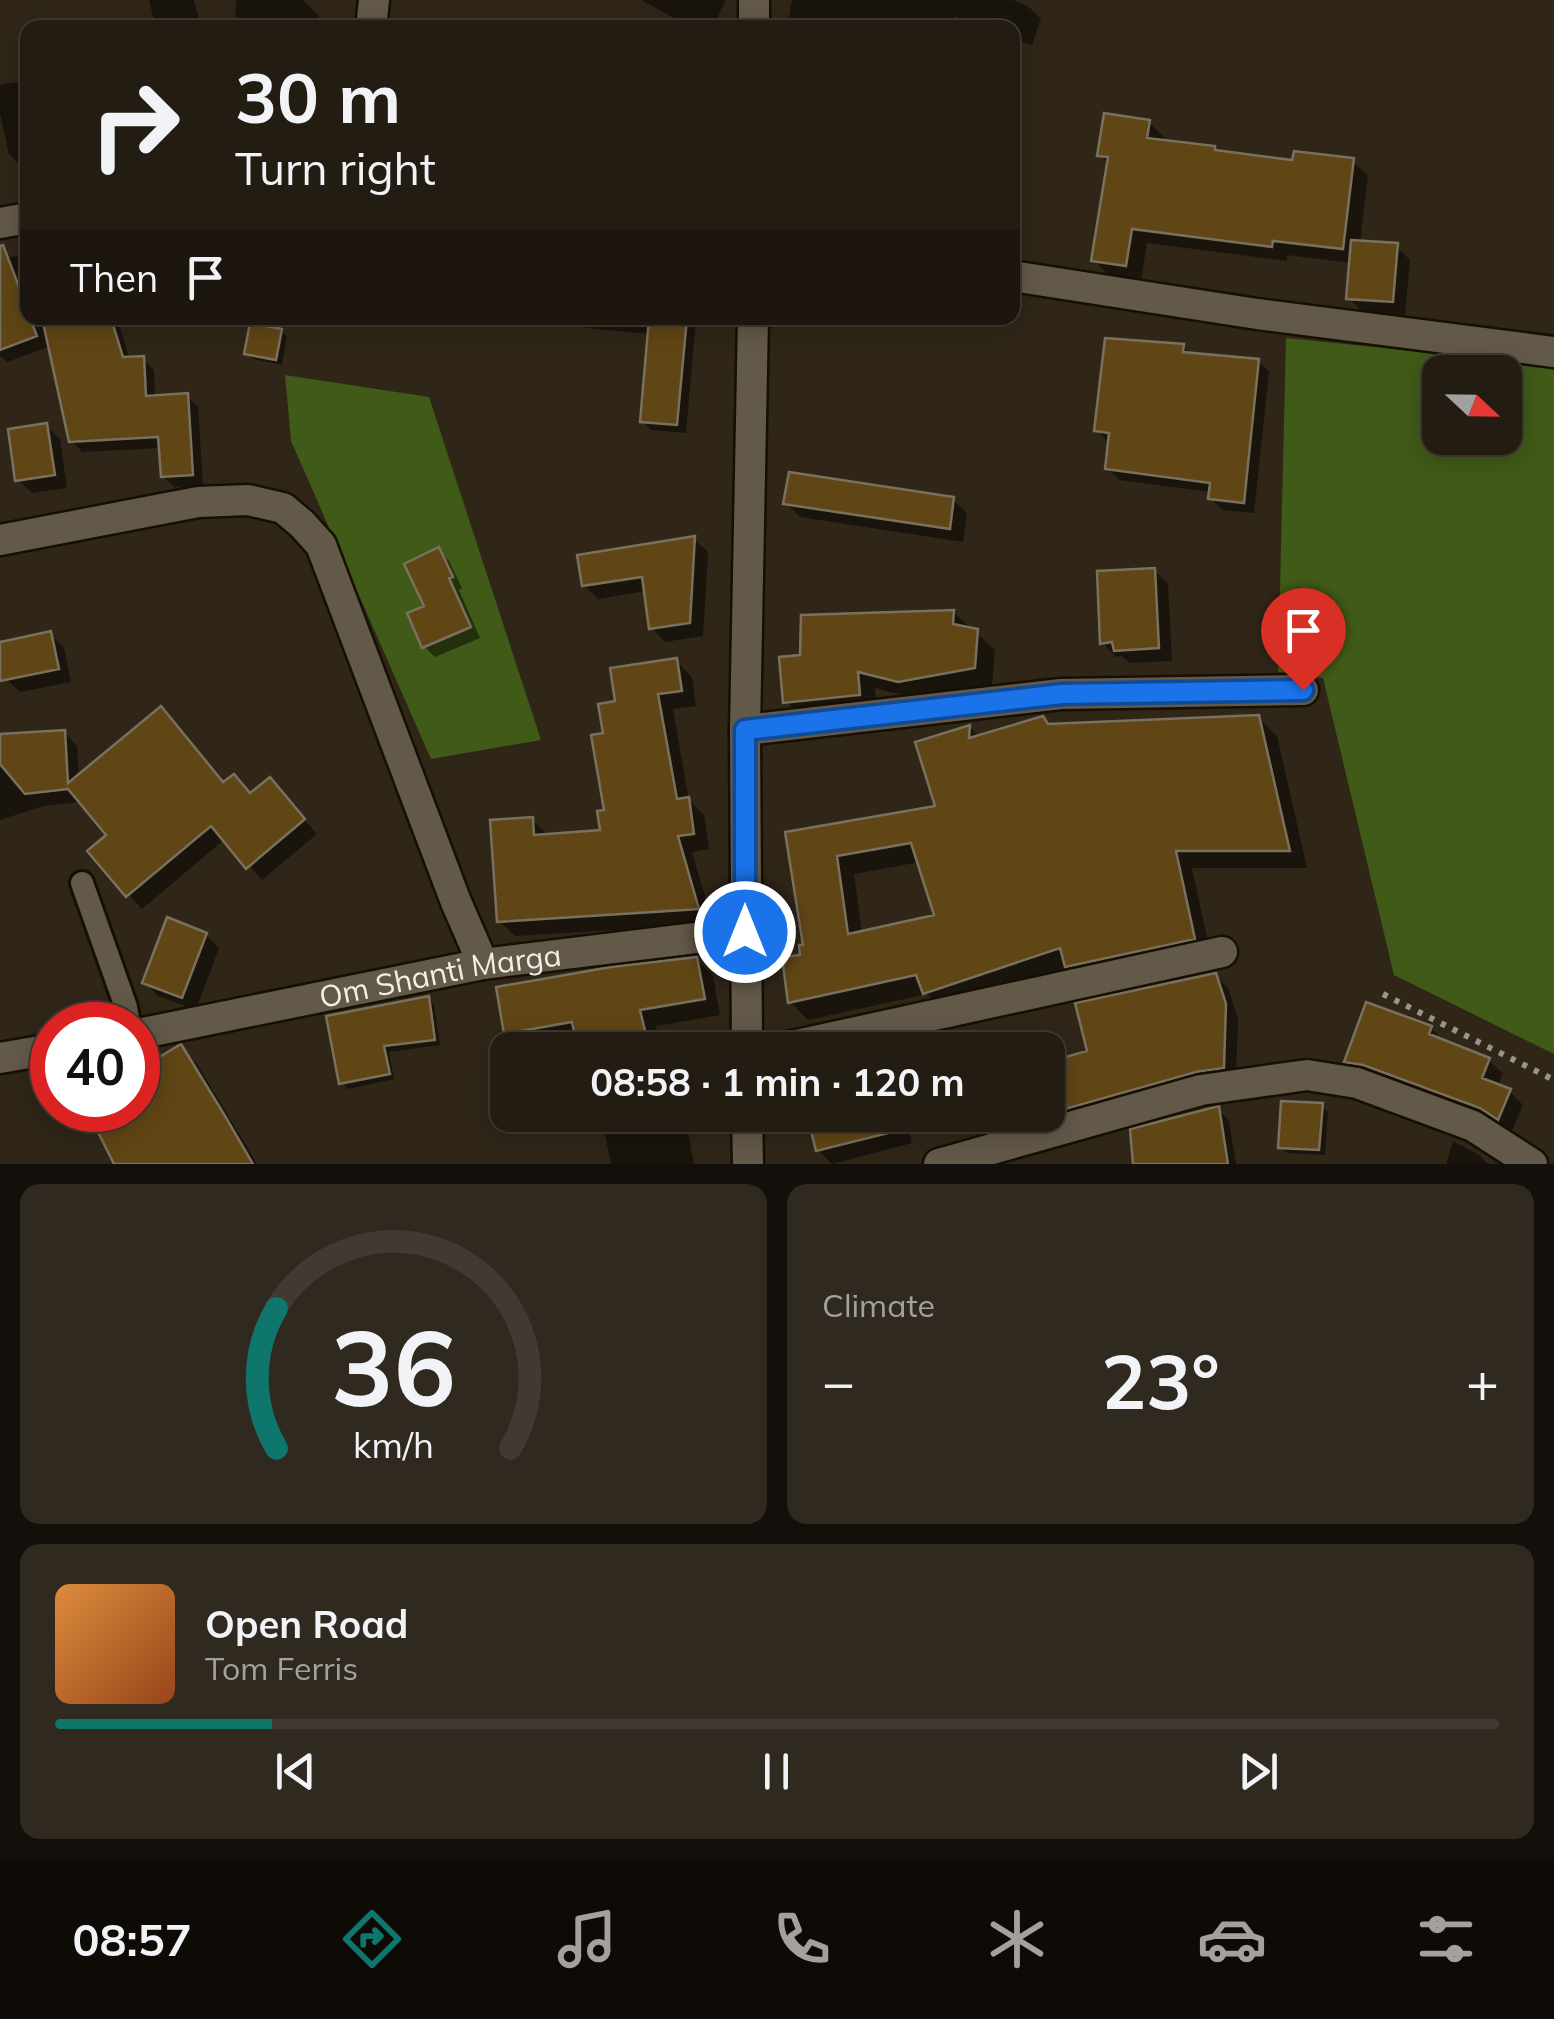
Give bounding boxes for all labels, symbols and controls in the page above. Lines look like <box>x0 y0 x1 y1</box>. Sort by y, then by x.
text: 30 m <box>235 53 401 141</box>
icon: right <box>70 60 200 190</box>
text: Turn right <box>235 140 436 196</box>
icon: arrive <box>178 250 233 305</box>
text: Then <box>70 254 158 302</box>
north arrow <box>1422 355 1522 455</box>
map controls <box>1422 355 1522 455</box>
pin <box>1261 588 1346 691</box>
icon: arrive <box>1276 603 1331 658</box>
position arrow <box>693 880 797 984</box>
street label: Om Shanti Marga <box>316 936 563 1016</box>
speed limit sign: 40 <box>30 1002 160 1132</box>
text: 08:58 · 1 min · 120 m <box>590 1058 965 1106</box>
text: Climate <box>822 1285 935 1325</box>
text: 36 <box>331 1301 456 1432</box>
text: 23° <box>1101 1334 1220 1428</box>
text: − <box>822 1347 855 1416</box>
text: + <box>1466 1347 1499 1416</box>
text: km/h <box>353 1422 434 1467</box>
text: Open Road <box>205 1600 408 1648</box>
text: Tom Ferris <box>205 1648 358 1688</box>
icon: previous <box>268 1744 323 1799</box>
icon: pause <box>749 1744 804 1799</box>
icon: next <box>1231 1744 1286 1799</box>
icon: directions <box>337 1904 407 1974</box>
icon: music <box>552 1904 622 1974</box>
icon: phone <box>767 1904 837 1974</box>
icon: climate <box>982 1904 1052 1974</box>
icon: car <box>1197 1904 1267 1974</box>
icon: filters <box>1411 1904 1481 1974</box>
text: 08:57 <box>72 1911 192 1967</box>

